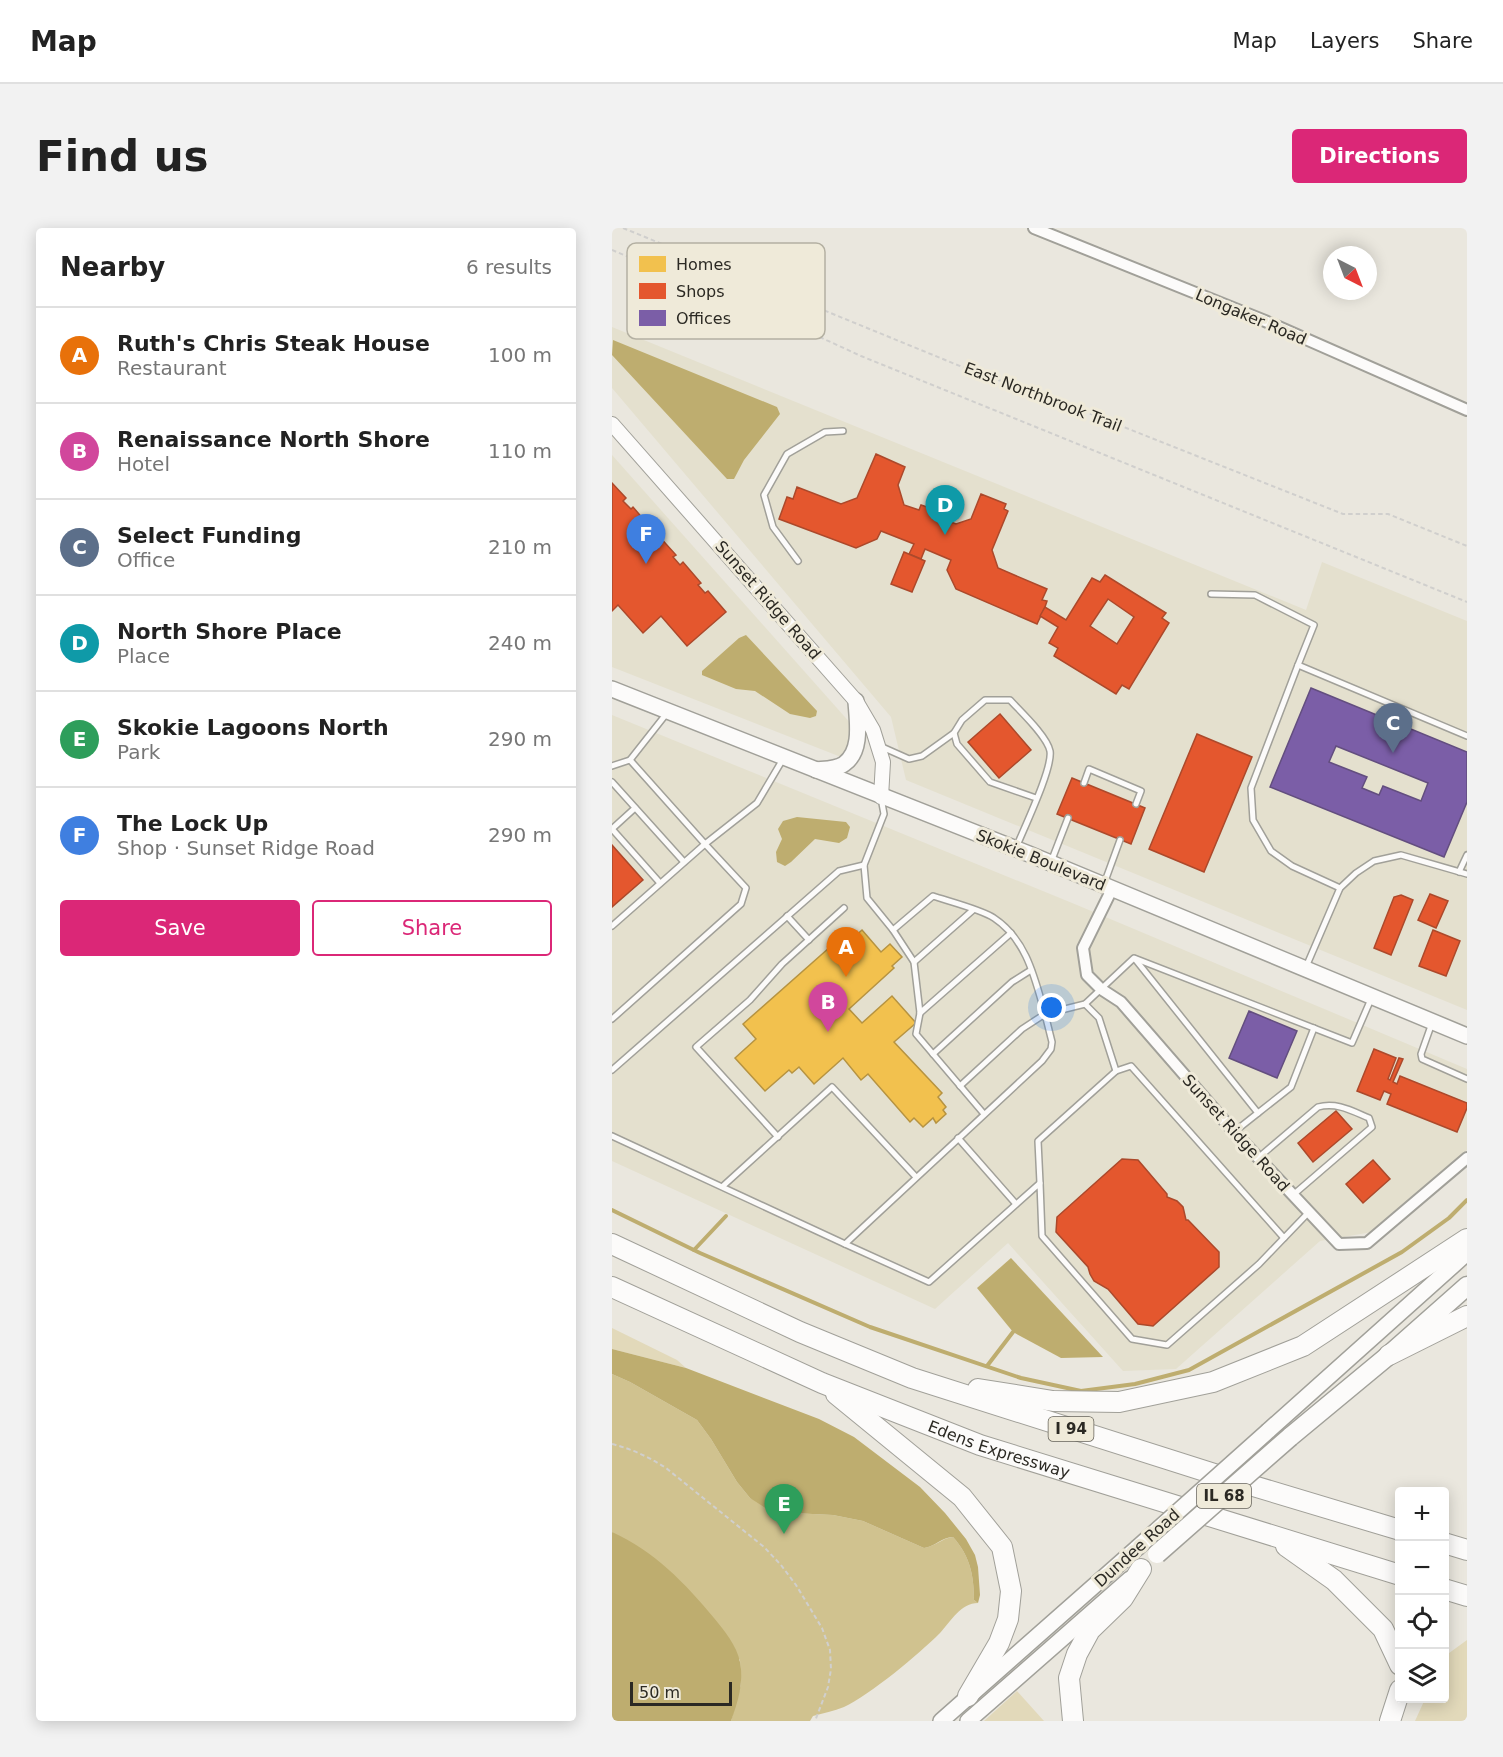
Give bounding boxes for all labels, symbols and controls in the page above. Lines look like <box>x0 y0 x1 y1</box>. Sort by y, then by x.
text: Map <box>30 25 97 58</box>
text: Map <box>1233 29 1277 53</box>
text: Layers <box>1310 29 1379 53</box>
text: Share <box>1412 29 1473 53</box>
button: Directions <box>1292 129 1467 183</box>
text: Find us <box>36 132 209 181</box>
legend <box>627 243 825 339</box>
north arrow <box>1323 246 1377 300</box>
text: Nearby <box>60 252 165 282</box>
text: 6 results <box>466 255 552 279</box>
text: Homes <box>676 255 732 274</box>
text: Shops <box>676 282 725 301</box>
street label: Longaker Road <box>1193 285 1309 349</box>
text: Offices <box>676 309 731 328</box>
text: Ruth's Chris Steak House <box>117 331 430 356</box>
text: A <box>72 343 87 367</box>
text: 100 m <box>488 343 552 367</box>
text: Restaurant <box>117 356 227 380</box>
street label: East Northbrook Trail <box>961 358 1125 436</box>
text: Renaissance North Shore <box>117 427 430 452</box>
text: B <box>72 439 87 463</box>
text: 110 m <box>488 439 552 463</box>
text: Hotel <box>117 452 170 476</box>
pin: D <box>926 486 964 535</box>
pin: F <box>627 514 666 564</box>
text: Select Funding <box>117 523 301 548</box>
text: C <box>72 535 87 559</box>
text: 210 m <box>488 535 552 559</box>
street label: Sunset Ridge Road <box>711 537 825 663</box>
text: Office <box>117 548 175 572</box>
text: North Shore Place <box>117 619 342 644</box>
text: D <box>71 631 88 655</box>
text: 240 m <box>488 631 552 655</box>
text: Place <box>117 644 170 668</box>
pin: C <box>1374 704 1412 753</box>
text: Skokie Lagoons North <box>117 715 389 740</box>
text: E <box>73 727 86 751</box>
text: 290 m <box>488 727 552 751</box>
text: Park <box>117 740 160 764</box>
text: The Lock Up <box>117 811 268 836</box>
text: F <box>73 823 86 847</box>
text: 290 m <box>488 823 552 847</box>
street label: Skokie Boulevard <box>973 825 1109 895</box>
text: Shop · Sunset Ridge Road <box>117 836 375 860</box>
button: Save <box>60 900 300 956</box>
button: Share <box>312 900 552 956</box>
pin: A <box>826 928 866 977</box>
pin: B <box>808 982 848 1032</box>
your location <box>1037 993 1066 1022</box>
street label: Sunset Ridge Road <box>1178 1071 1294 1195</box>
street label: Edens Expressway <box>925 1416 1072 1482</box>
road number: I 94 <box>1048 1417 1094 1441</box>
pin: E <box>764 1484 804 1534</box>
road number: IL 68 <box>1197 1484 1251 1508</box>
map controls <box>1395 1487 1449 1703</box>
button: + <box>1395 1487 1449 1541</box>
street label: Dundee Road <box>1091 1505 1183 1591</box>
button: − <box>1395 1541 1449 1595</box>
button: locate <box>1395 1595 1449 1649</box>
button: layers <box>1395 1649 1449 1703</box>
scale bar <box>630 1679 732 1706</box>
text: 50 m <box>639 1683 680 1702</box>

